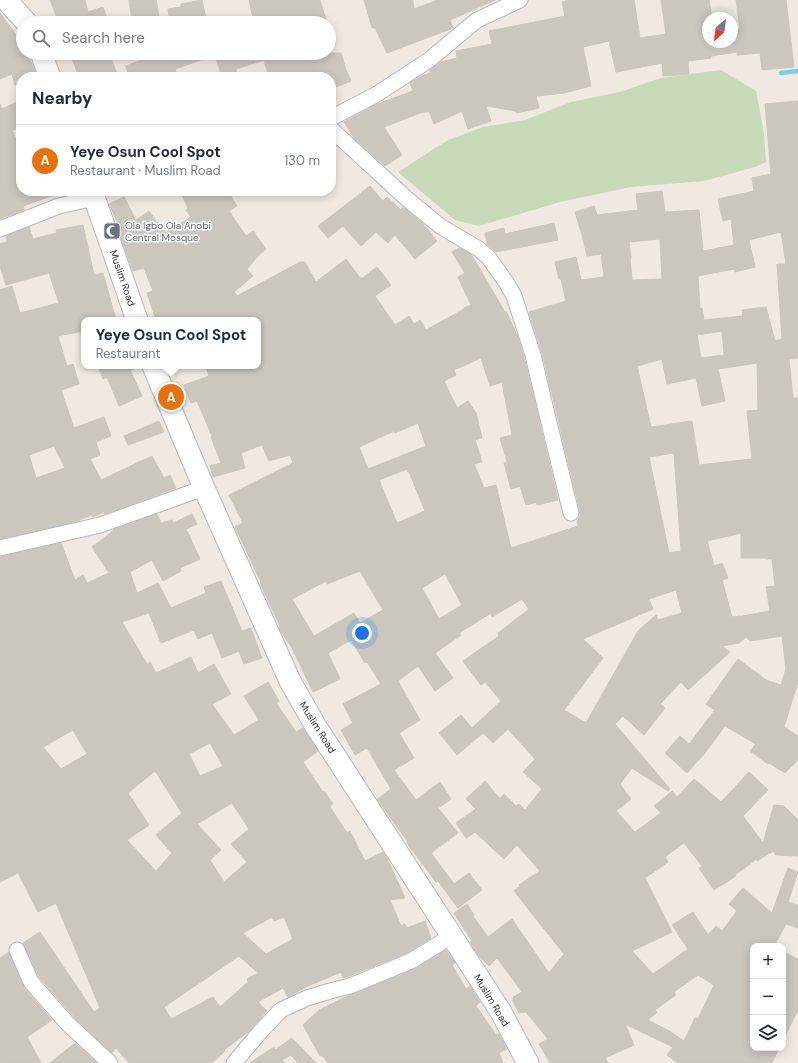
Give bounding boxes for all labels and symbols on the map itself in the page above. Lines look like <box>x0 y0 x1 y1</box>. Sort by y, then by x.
north arrow <box>702 12 738 48</box>
place label: Ola Igbo Ola Anobi Central Mosque <box>125 219 211 244</box>
mosque icon: Ola Igbo Ola Anobi Central Mosque <box>102 221 122 241</box>
street label: Muslim Road <box>107 248 138 308</box>
pin: A <box>158 382 184 412</box>
your location <box>352 623 372 643</box>
street label: Muslim Road <box>297 699 339 756</box>
street label: Muslim Road <box>471 972 512 1029</box>

